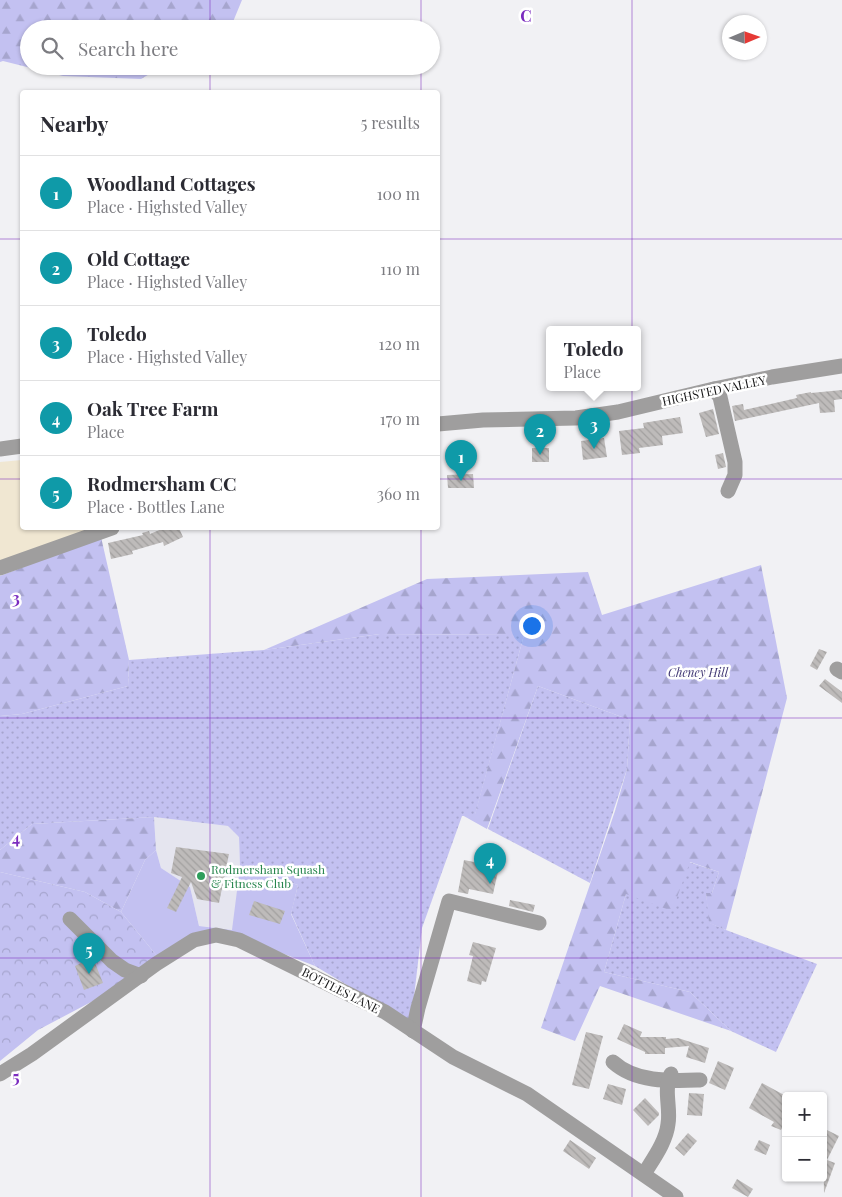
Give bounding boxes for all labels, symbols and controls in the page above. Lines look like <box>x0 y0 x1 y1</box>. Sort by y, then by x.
text: C <box>520 5 532 26</box>
north arrow <box>722 15 767 60</box>
search box <box>20 20 440 75</box>
icon: search <box>38 34 66 62</box>
text: Search here <box>78 35 178 61</box>
text: Nearby <box>40 109 109 137</box>
text: 5 results <box>361 112 420 133</box>
text: Woodland Cottages <box>87 170 255 196</box>
text: 1 <box>53 183 59 204</box>
text: 100 m <box>377 183 420 204</box>
text: Place · Highsted Valley <box>87 196 247 217</box>
text: Old Cottage <box>87 245 190 271</box>
text: 2 <box>52 258 60 279</box>
text: 110 m <box>380 258 420 279</box>
text: Place · Highsted Valley <box>87 271 247 292</box>
text: Toledo <box>87 320 147 346</box>
popup <box>546 326 641 391</box>
text: 3 <box>52 333 60 354</box>
text: 120 m <box>379 333 420 354</box>
text: Toledo <box>564 335 623 361</box>
text: Place · Highsted Valley <box>87 346 247 367</box>
text: Place <box>564 361 601 382</box>
street label: HIGHSTED VALLEY <box>661 371 768 409</box>
text: Oak Tree Farm <box>87 395 219 421</box>
text: 4 <box>52 408 60 429</box>
text: 170 m <box>380 408 420 429</box>
pin: 3 <box>578 408 610 449</box>
pin: 2 <box>524 414 556 455</box>
text: Place <box>87 421 125 442</box>
pin: 1 <box>445 440 477 481</box>
text: Rodmersham CC <box>87 470 236 496</box>
text: 5 <box>52 483 60 504</box>
text: 360 m <box>377 483 420 504</box>
text: Place · Bottles Lane <box>87 496 225 517</box>
text: 3 <box>12 587 20 608</box>
your location <box>519 613 545 639</box>
park label: Cheney Hill <box>668 664 729 680</box>
text: 4 <box>12 827 20 848</box>
pin: 4 <box>474 843 506 884</box>
place label: Rodmersham Squash & Fitness Club <box>211 861 325 891</box>
marker: Rodmersham Squash & Fitness Club <box>195 870 207 882</box>
pin: 5 <box>73 933 105 974</box>
street label: BOTTLES LANE <box>299 964 383 1016</box>
text: 5 <box>12 1066 20 1087</box>
map controls <box>782 1092 827 1182</box>
button: + <box>782 1092 827 1137</box>
button: − <box>782 1137 827 1182</box>

